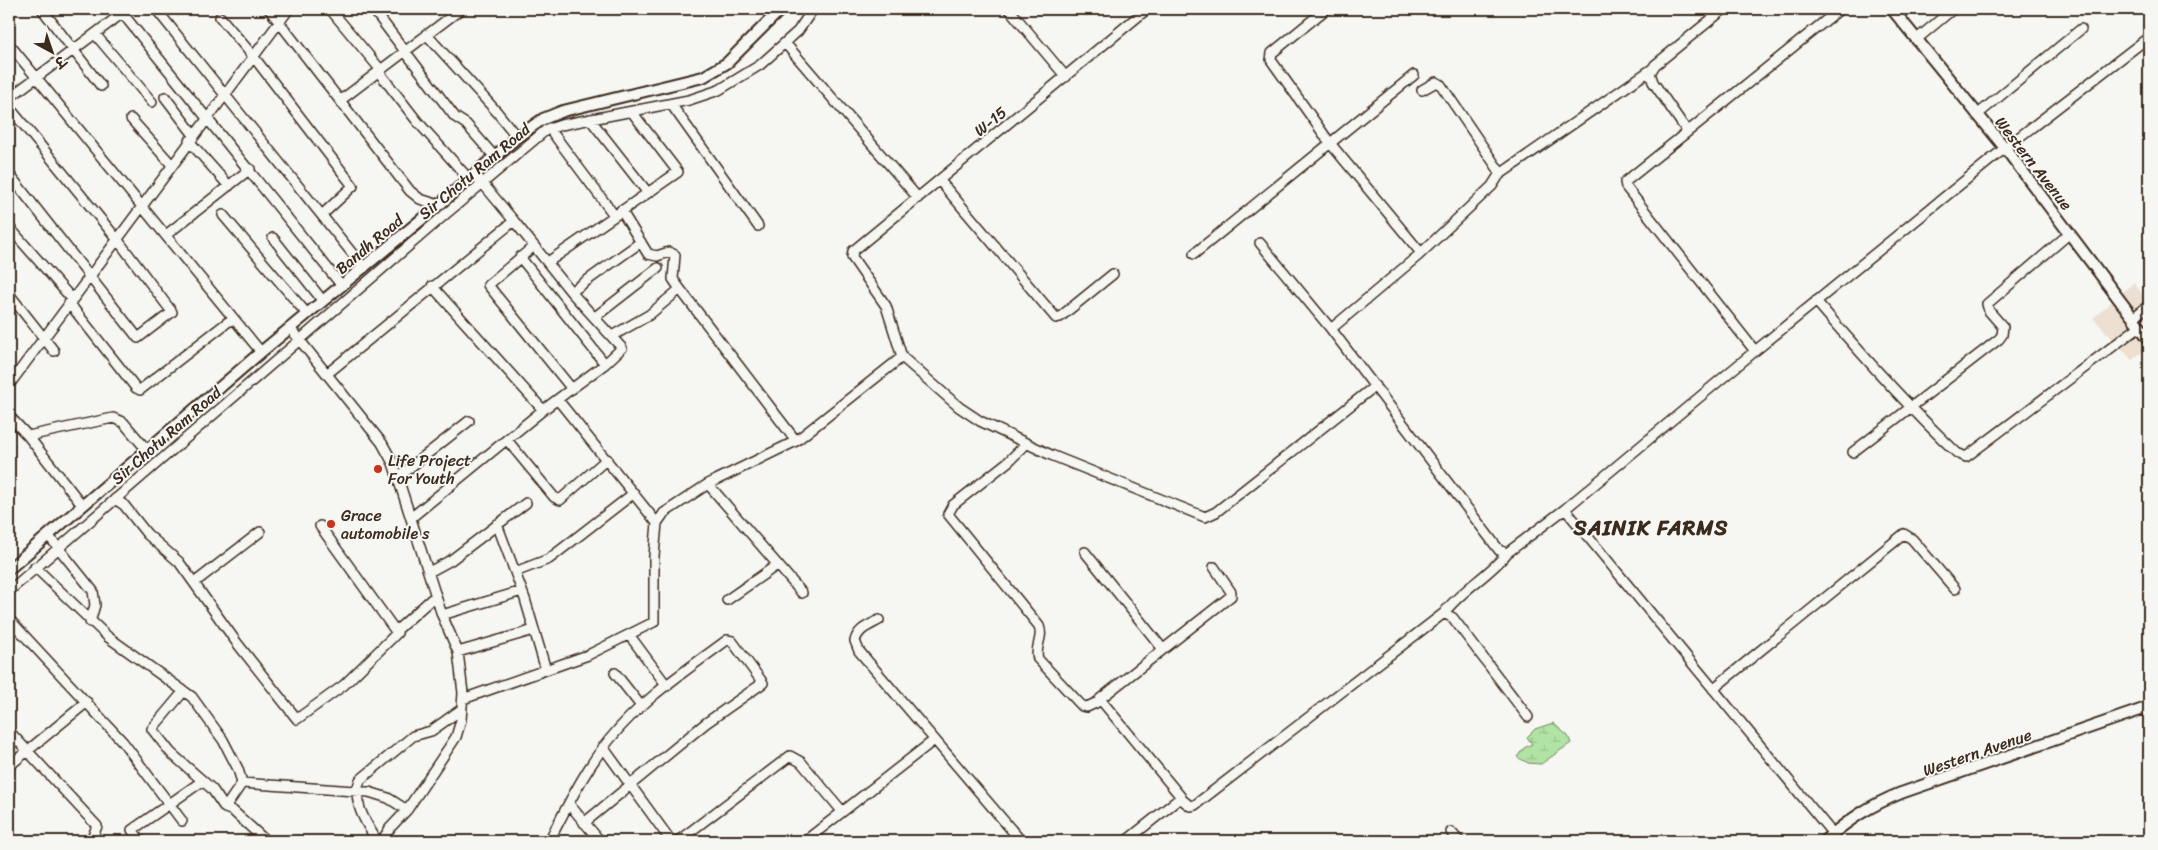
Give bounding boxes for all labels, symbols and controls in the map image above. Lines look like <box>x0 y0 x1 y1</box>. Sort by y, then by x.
north arrow <box>28 28 78 78</box>
text: उ <box>47 48 73 75</box>
street label: W-15 <box>967 99 1014 144</box>
street label: Western Avenue <box>1987 110 2080 217</box>
street label: Sir Chotu Ram Road <box>412 115 538 227</box>
street label: Bandh Road <box>329 206 411 282</box>
street label: Sir Chotu Ram Road <box>104 378 230 492</box>
place label: Life Project For Youth <box>388 446 471 493</box>
marker: Life Project For Youth <box>372 463 384 475</box>
place label: Grace automobile s <box>341 501 430 548</box>
district label: SAINIK FARMS <box>1573 509 1729 547</box>
marker: Grace automobile s <box>325 518 337 530</box>
street label: Western Avenue <box>1919 720 2036 785</box>

